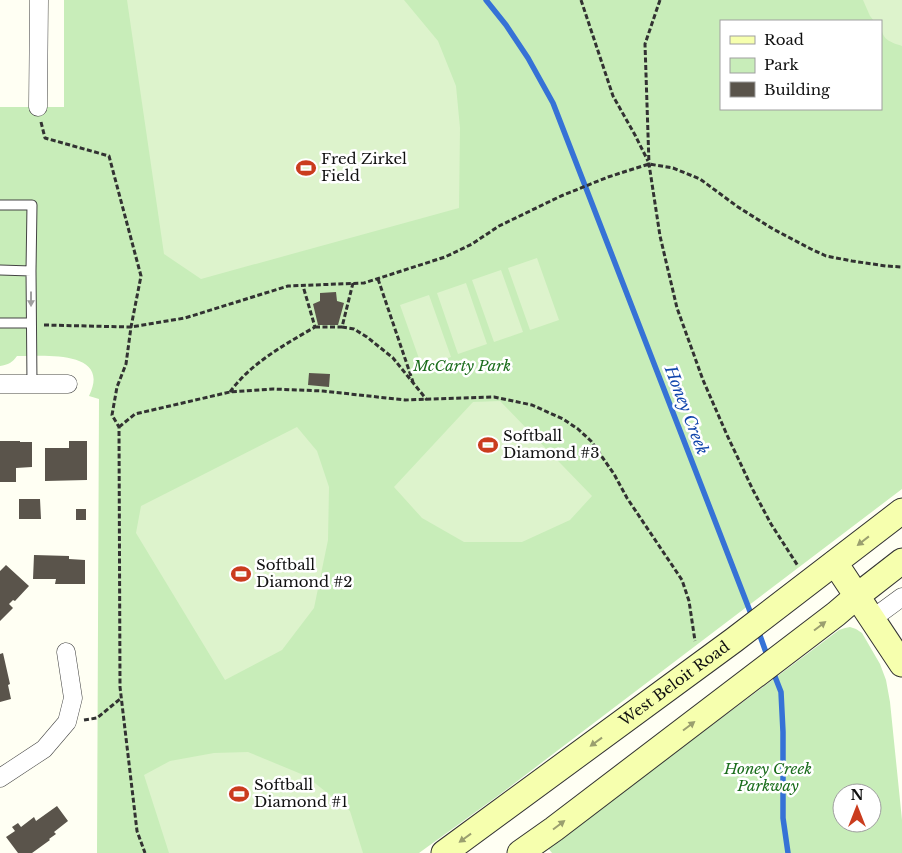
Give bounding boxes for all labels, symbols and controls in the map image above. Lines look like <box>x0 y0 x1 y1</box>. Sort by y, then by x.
legend <box>720 20 882 110</box>
text: Road <box>764 30 804 49</box>
text: Park <box>764 55 800 74</box>
text: Building <box>764 80 831 99</box>
place label: Fred Zirkel Field <box>321 149 407 185</box>
sports icon: Fred Zirkel Field <box>295 157 317 179</box>
one-way arrow <box>27 291 35 307</box>
park label: McCarty Park <box>412 356 511 375</box>
water label: Honey Creek <box>660 362 713 457</box>
place label: Softball Diamond #3 <box>503 426 600 462</box>
sports icon: Softball Diamond #3 <box>477 434 499 456</box>
one-way arrow <box>856 536 870 546</box>
place label: Softball Diamond #2 <box>256 555 353 591</box>
sports icon: Softball Diamond #2 <box>230 563 252 585</box>
one-way arrow <box>813 621 827 631</box>
street label: West Beloit Road <box>615 637 733 731</box>
one-way arrow <box>682 721 696 731</box>
one-way arrow <box>589 737 603 747</box>
park label: Honey Creek Parkway <box>723 759 812 795</box>
place label: Softball Diamond #1 <box>254 775 348 811</box>
sports icon: Softball Diamond #1 <box>228 783 250 805</box>
north arrow <box>832 783 882 833</box>
text: N <box>850 786 864 804</box>
one-way arrow <box>552 819 565 830</box>
one-way arrow <box>458 833 472 843</box>

